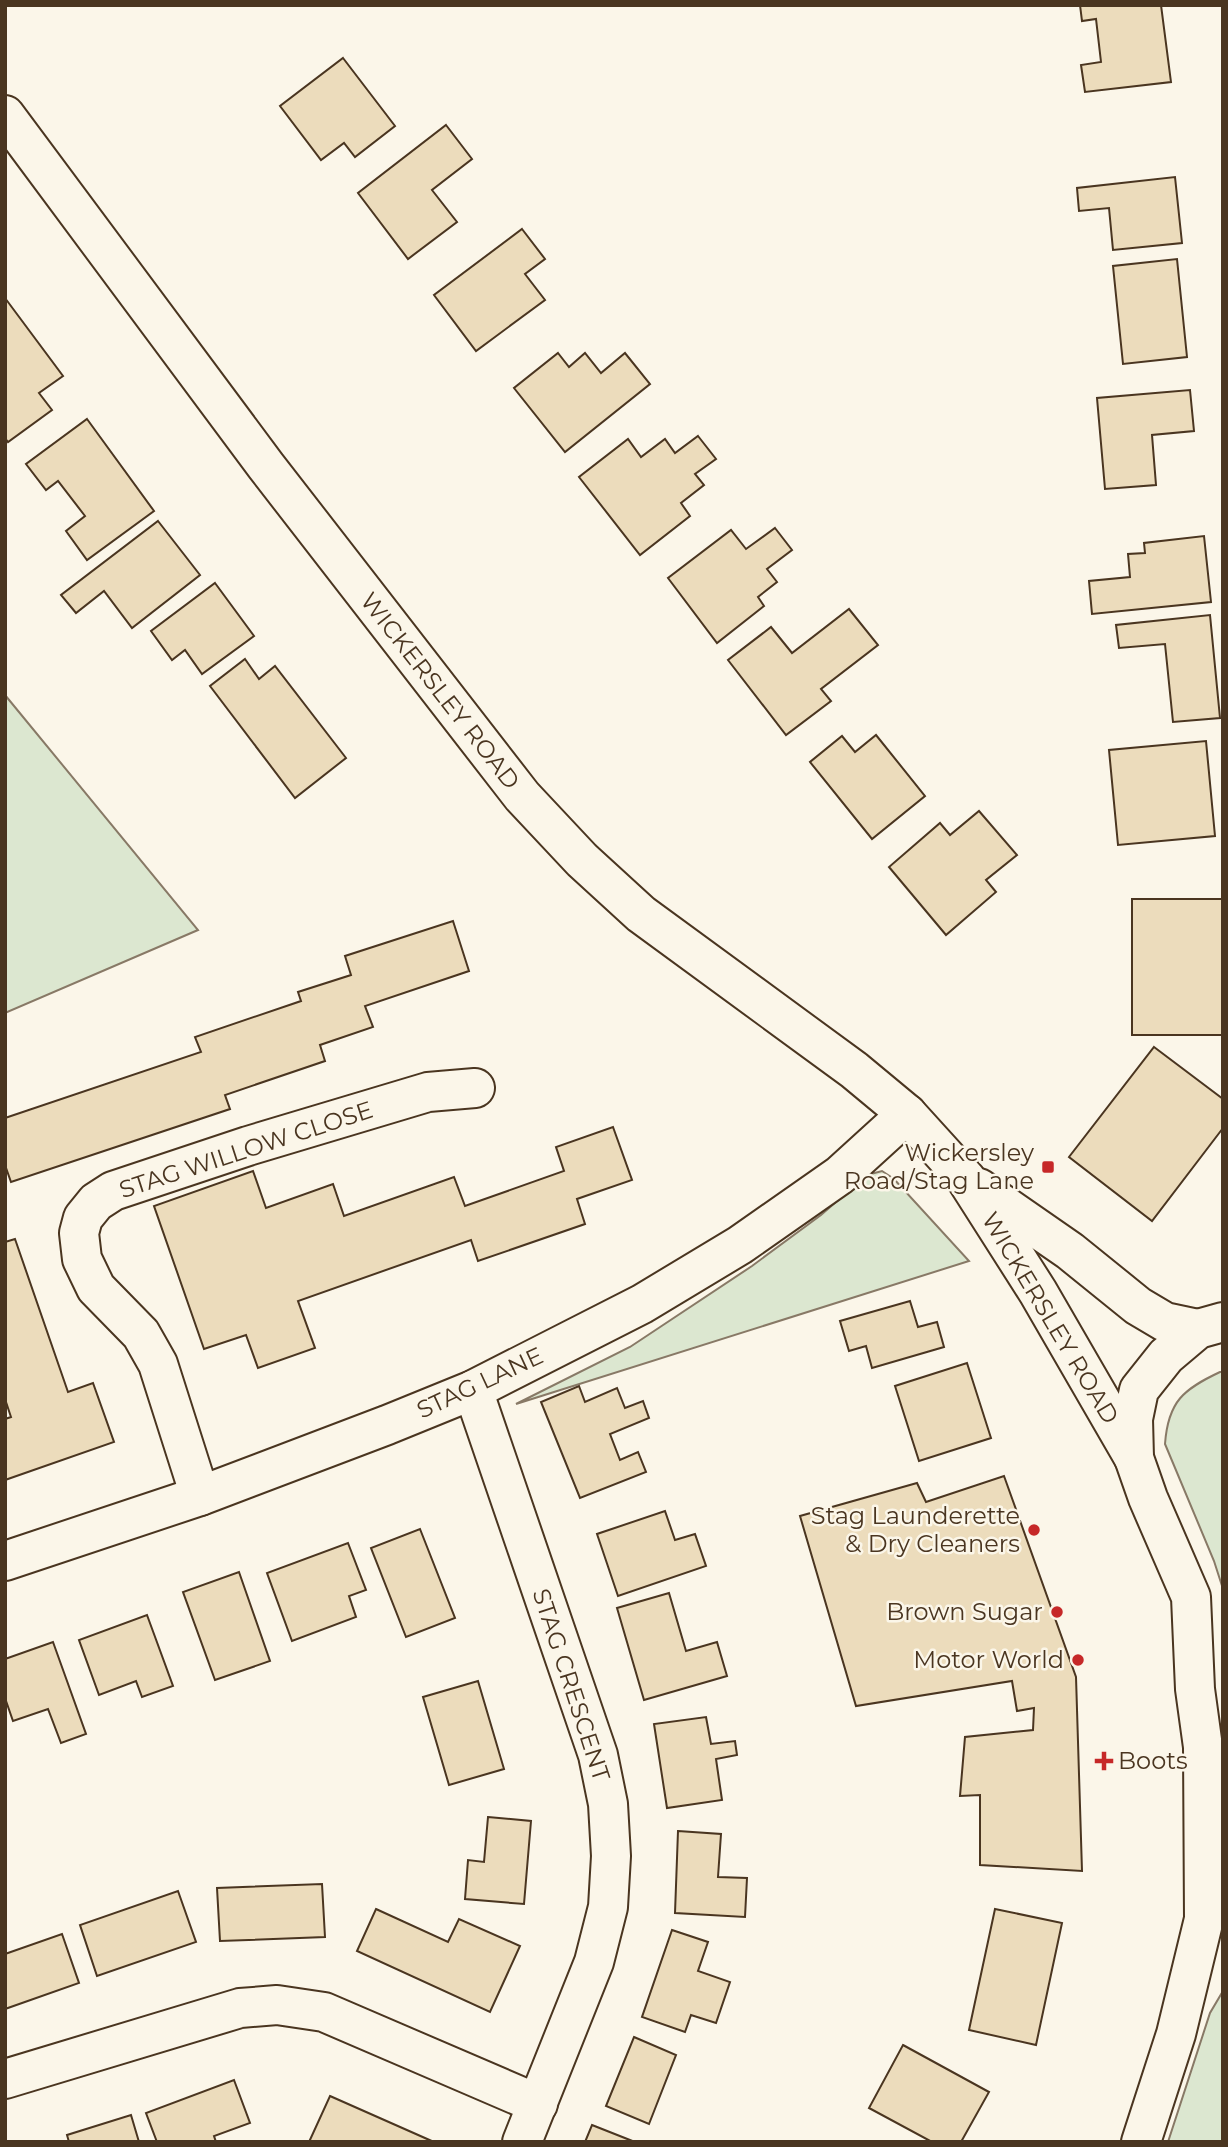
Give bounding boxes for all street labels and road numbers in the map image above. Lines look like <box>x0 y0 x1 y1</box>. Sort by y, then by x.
street label: WICKERSLEY ROAD <box>355 587 526 795</box>
street label: STAG WILLOW CLOSE <box>115 1095 376 1204</box>
street label: WICKERSLEY ROAD <box>976 1207 1125 1429</box>
street label: STAG LANE <box>412 1341 548 1424</box>
street label: STAG CRESCENT <box>527 1585 616 1785</box>

